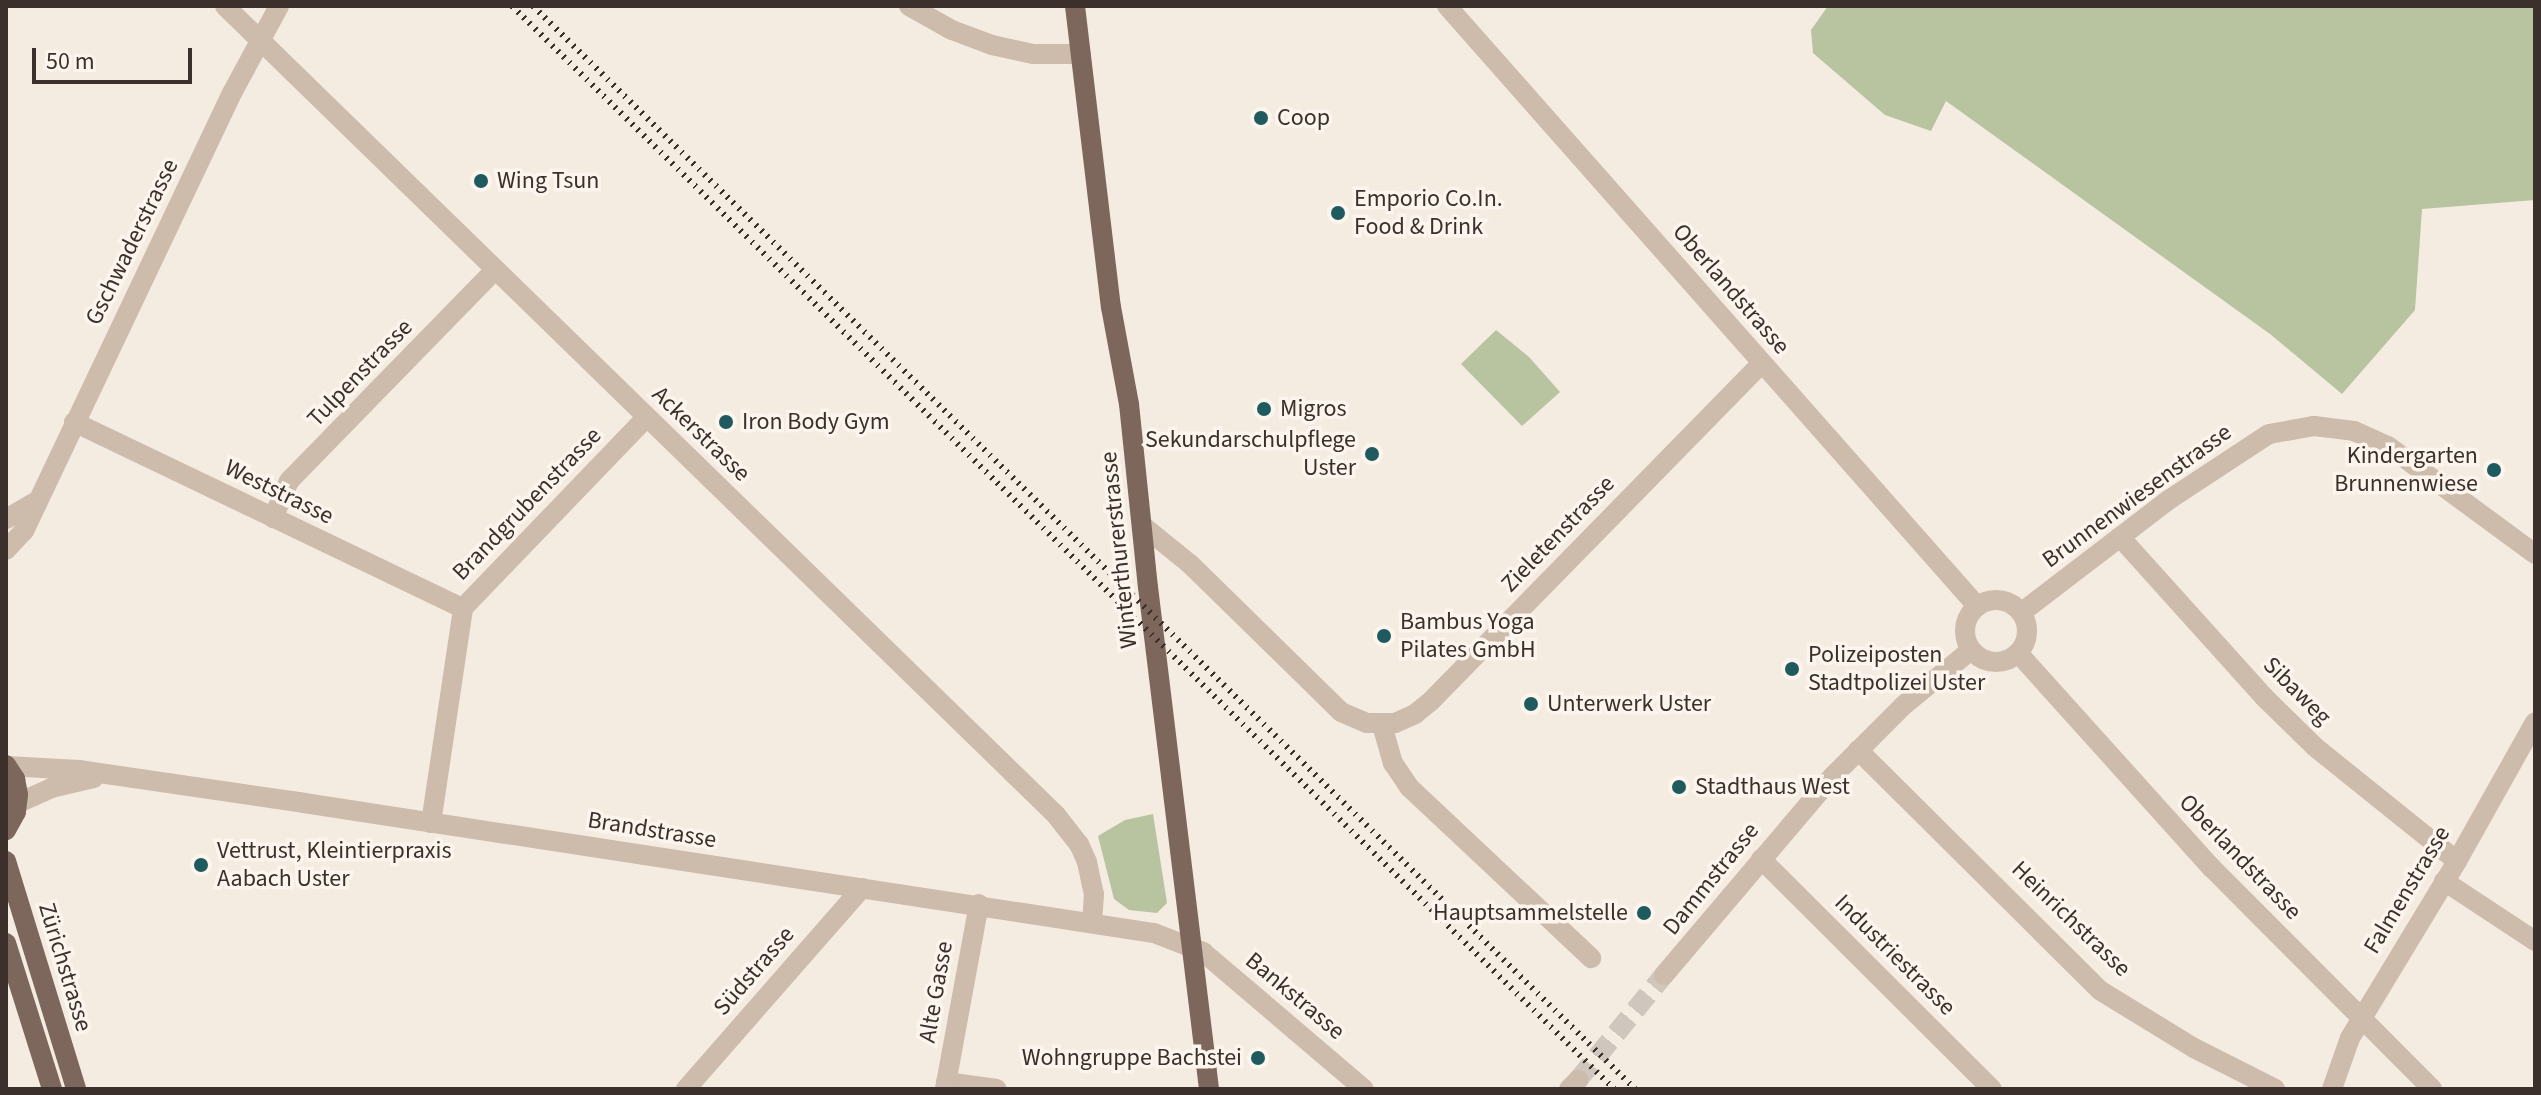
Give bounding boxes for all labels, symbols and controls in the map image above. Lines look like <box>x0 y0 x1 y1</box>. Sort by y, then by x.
scale bar <box>36 32 196 82</box>
text: 50 m <box>46 44 95 79</box>
place label: Coop <box>1277 104 1330 132</box>
marker: Coop <box>1252 109 1270 127</box>
street label: Gschwaderstrasse <box>79 154 185 330</box>
place label: Wing Tsun <box>497 167 599 195</box>
marker: Wing Tsun <box>472 172 490 190</box>
place label: Emporio Co.In. Food & Drink <box>1354 185 1503 241</box>
marker: Emporio Co.In. Food & Drink <box>1329 204 1347 222</box>
street label: Oberlandstrasse <box>1666 218 1796 360</box>
street label: Tulpenstrasse <box>301 313 419 433</box>
street label: Ackerstrasse <box>646 380 756 488</box>
place label: Migros <box>1280 395 1347 423</box>
marker: Migros <box>1255 400 1273 418</box>
place label: Iron Body Gym <box>742 408 890 436</box>
marker: Iron Body Gym <box>717 413 735 431</box>
street label: Brunnenwiesenstrasse <box>2037 418 2237 574</box>
street label: Brandgrubenstrasse <box>447 421 607 587</box>
place label: Sekundarschulpflege Uster <box>1145 426 1356 482</box>
place label: Kindergarten Brunnenwiese <box>2334 442 2478 498</box>
marker: Sekundarschulpflege Uster <box>1363 445 1381 463</box>
street label: Winterthurerstrasse <box>1094 450 1144 650</box>
street label: Weststrasse <box>220 453 338 531</box>
marker: Kindergarten Brunnenwiese <box>2485 461 2503 479</box>
street label: Zieletenstrasse <box>1495 470 1621 598</box>
place label: Bambus Yoga Pilates GmbH <box>1400 608 1536 664</box>
marker: Bambus Yoga Pilates GmbH <box>1375 627 1393 645</box>
place label: Polizeiposten Stadtpolizei Uster <box>1808 641 1985 697</box>
street label: Sibaweg <box>2257 651 2337 731</box>
marker: Polizeiposten Stadtpolizei Uster <box>1783 660 1801 678</box>
place label: Unterwerk Uster <box>1547 690 1711 718</box>
marker: Unterwerk Uster <box>1522 695 1540 713</box>
place label: Stadthaus West <box>1695 773 1850 801</box>
marker: Stadthaus West <box>1670 778 1688 796</box>
street label: Oberlandstrasse <box>2173 788 2307 926</box>
street label: Brandstrasse <box>586 806 718 854</box>
street label: Dammstrasse <box>1657 817 1765 941</box>
street label: Falmenstrasse <box>2358 821 2456 959</box>
place label: Vettrust, Kleintierpraxis Aabach Uster <box>217 837 451 893</box>
street label: Heinrichstrasse <box>2005 855 2137 983</box>
marker: Vettrust, Kleintierpraxis Aabach Uster <box>192 856 210 874</box>
street label: Industriestrasse <box>1829 889 1961 1021</box>
street label: Zürichstrasse <box>32 899 98 1035</box>
place label: Hauptsammelstelle <box>1433 899 1628 927</box>
marker: Hauptsammelstelle <box>1635 904 1653 922</box>
street label: Südstrasse <box>707 921 801 1021</box>
street label: Alte Gasse <box>913 939 959 1045</box>
street label: Bankstrasse <box>1239 946 1351 1046</box>
place label: Wohngruppe Bachstei <box>1022 1044 1242 1072</box>
marker: Wohngruppe Bachstei <box>1249 1049 1267 1067</box>

